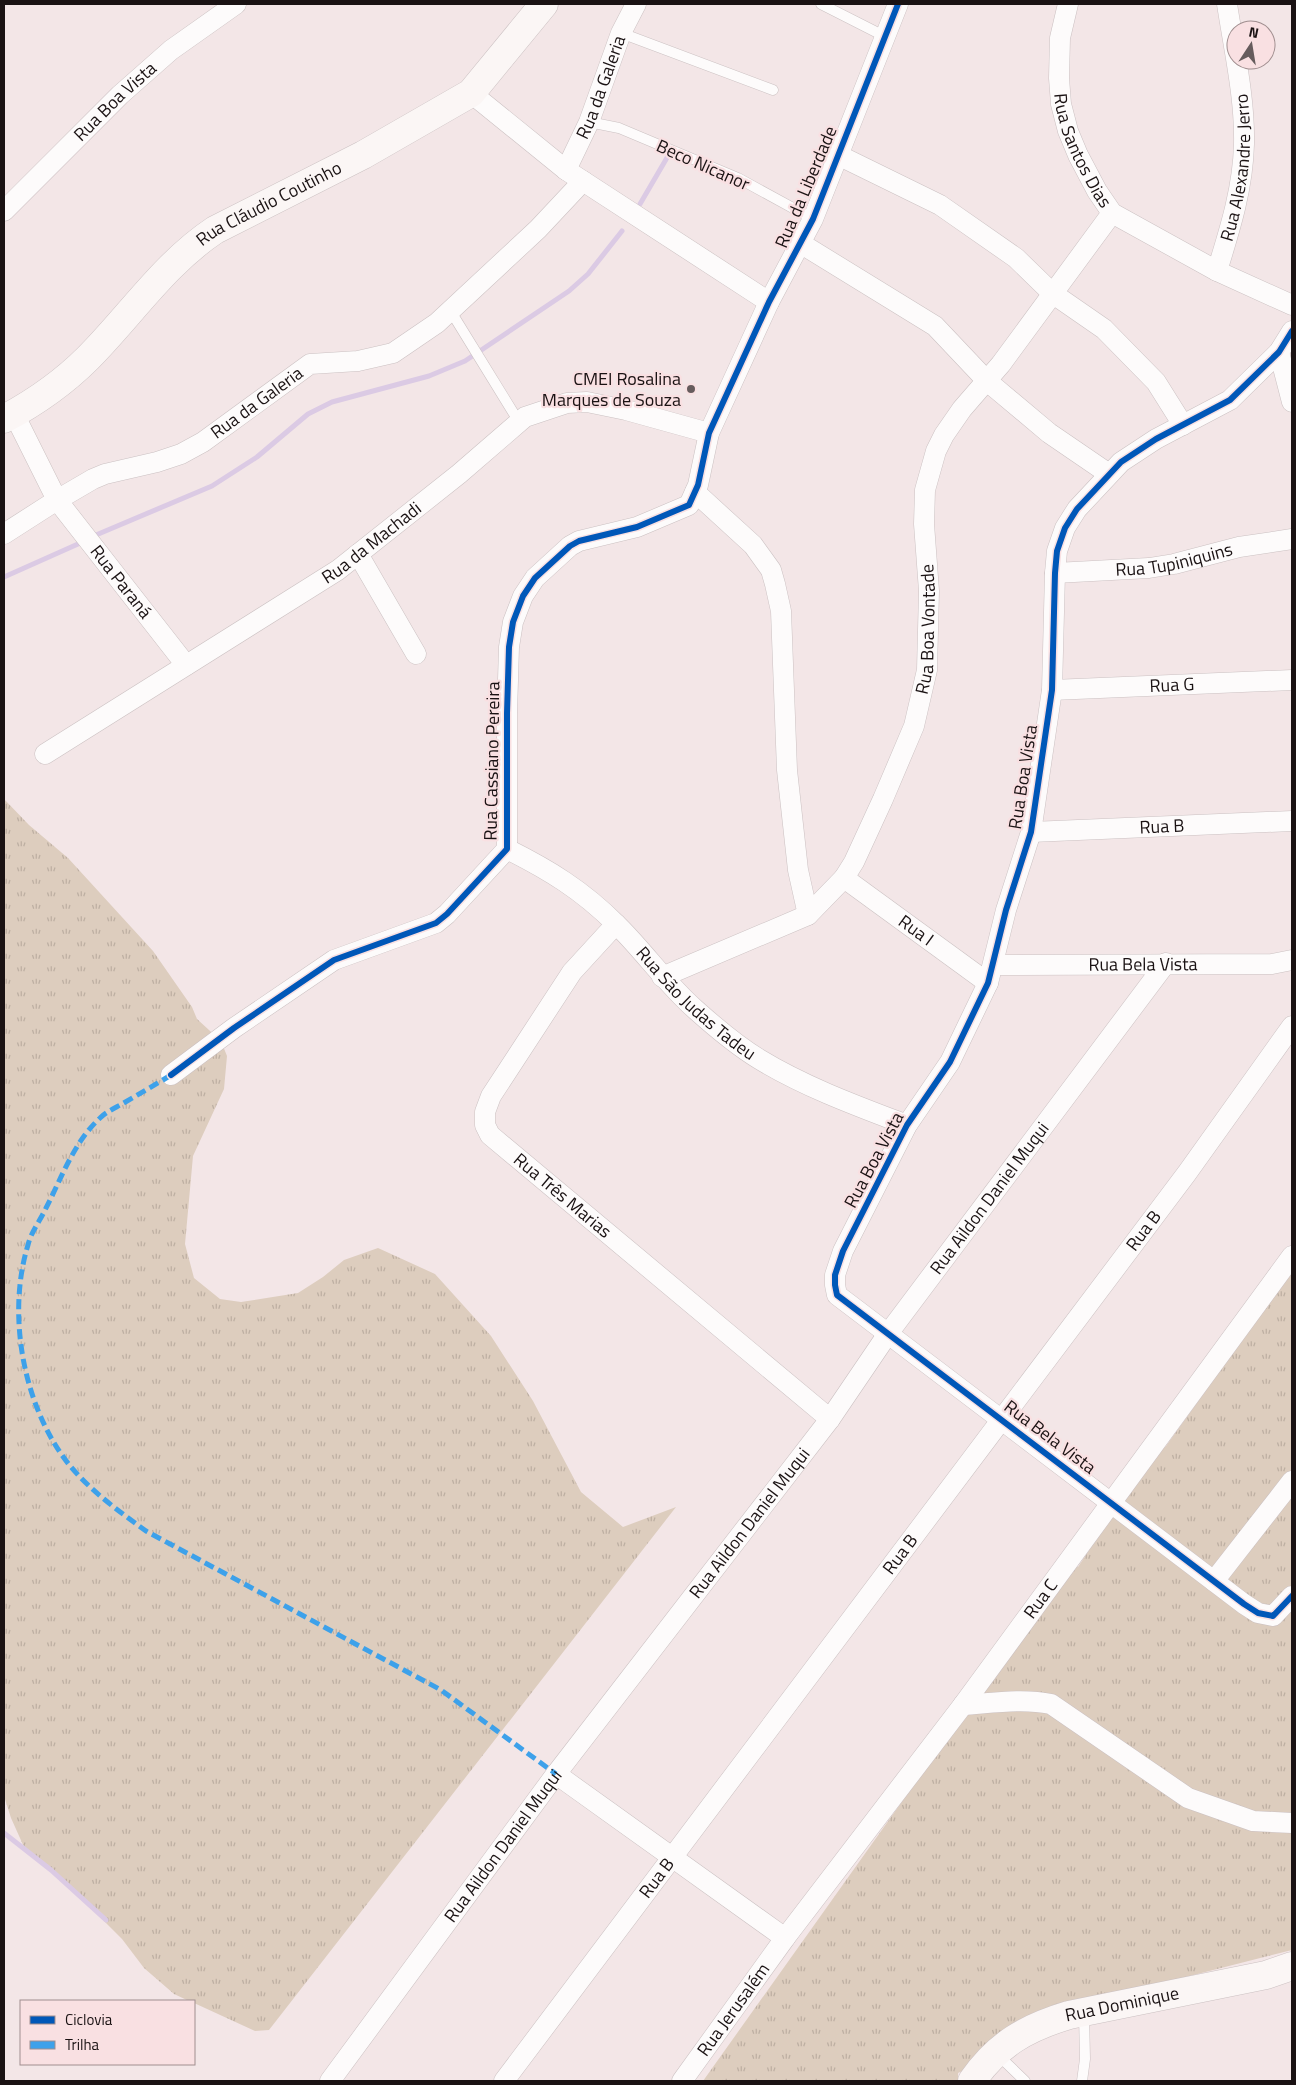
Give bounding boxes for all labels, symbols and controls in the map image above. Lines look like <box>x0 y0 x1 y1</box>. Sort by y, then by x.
north arrow <box>1226 20 1276 70</box>
text: N <box>1247 21 1261 43</box>
street label: Rua da Galeria <box>569 31 632 143</box>
street label: Rua Boa Vista <box>67 55 162 147</box>
street label: Rua Santos Dias <box>1047 92 1119 213</box>
street label: Rua Alexandre Jerro <box>1213 93 1257 244</box>
street label: Rua da Liberdade <box>768 122 843 252</box>
street label: Beco Nicanor <box>652 132 754 197</box>
street label: Rua Cláudio Coutinho <box>190 154 346 252</box>
street label: Rua da Galeria <box>205 359 308 445</box>
place label: CMEI Rosalina Marques de Souza <box>542 365 681 413</box>
marker: CMEI Rosalina Marques de Souza <box>685 383 697 395</box>
street label: Rua da Machadi <box>316 495 427 590</box>
street label: Rua Tupiniquins <box>1115 535 1235 583</box>
street label: Rua Paraná <box>84 539 159 624</box>
street label: Rua Boa Vontade <box>908 563 942 697</box>
street label: Rua G <box>1149 670 1195 699</box>
street label: Rua Cassiano Pereira <box>477 681 506 841</box>
street label: Rua Boa Vista <box>1001 723 1044 831</box>
street label: Rua B <box>1139 812 1185 840</box>
street label: Rua I <box>893 908 940 952</box>
street label: Rua São Judas Tadeu <box>630 940 762 1067</box>
street label: Rua Bela Vista <box>1088 950 1198 978</box>
street label: Rua Boa Vista <box>837 1107 910 1213</box>
street label: Rua Aildon Daniel Muqui <box>923 1116 1055 1280</box>
street label: Rua Três Marias <box>508 1146 618 1244</box>
street label: Rua B <box>1119 1204 1167 1256</box>
street label: Rua Bela Vista <box>999 1393 1102 1480</box>
street label: Rua Aildon Daniel Muqui <box>682 1442 816 1604</box>
street label: Rua B <box>876 1528 924 1580</box>
street label: Rua C <box>1017 1573 1064 1624</box>
street label: Rua Aildon Daniel Muqui <box>437 1763 568 1928</box>
street label: Rua B <box>632 1852 681 1904</box>
street label: Rua Jerusalém <box>690 1957 776 2062</box>
street label: Rua Dominique <box>1063 1979 1181 2028</box>
legend <box>20 2000 195 2065</box>
text: Ciclovia <box>65 2008 113 2031</box>
text: Trilha <box>65 2033 100 2056</box>

